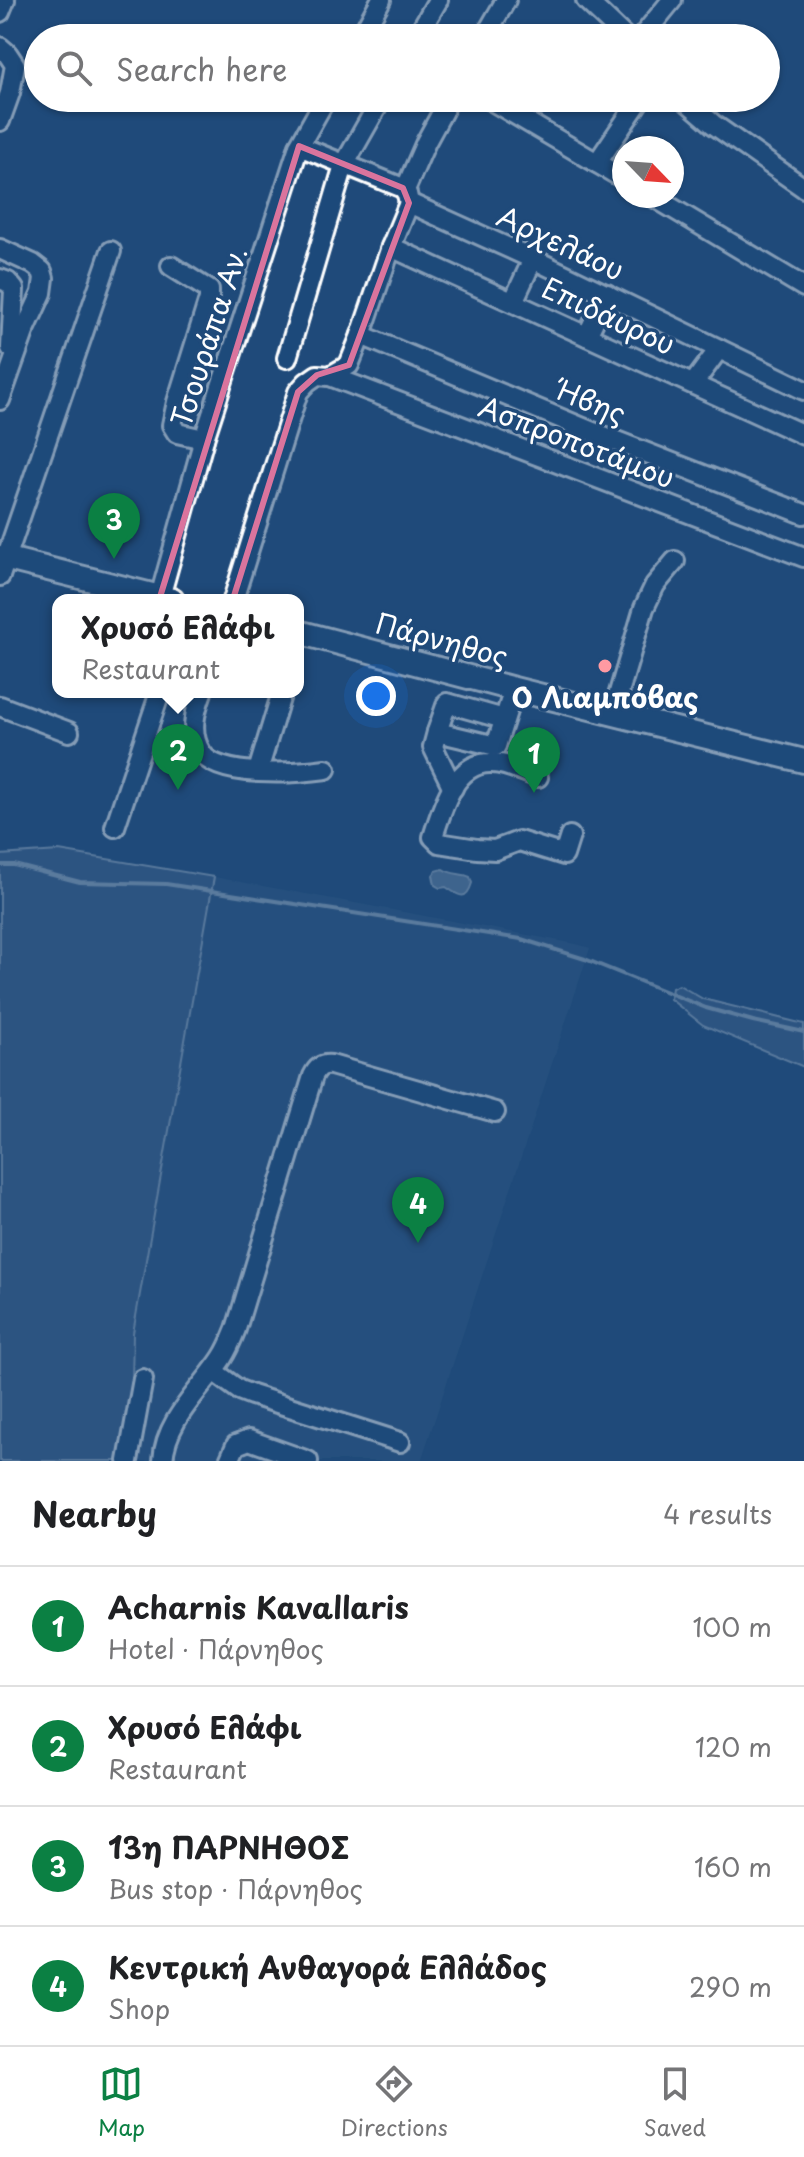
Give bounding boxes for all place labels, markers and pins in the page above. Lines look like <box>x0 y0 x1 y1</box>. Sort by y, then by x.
pin: 3 <box>88 493 140 559</box>
marker: Ο Λιαμπόβας <box>596 657 614 675</box>
place label: Ο Λιαμπόβας <box>512 675 698 718</box>
pin: 2 <box>152 724 204 790</box>
pin: 1 <box>508 727 560 793</box>
pin: 4 <box>392 1177 444 1243</box>

